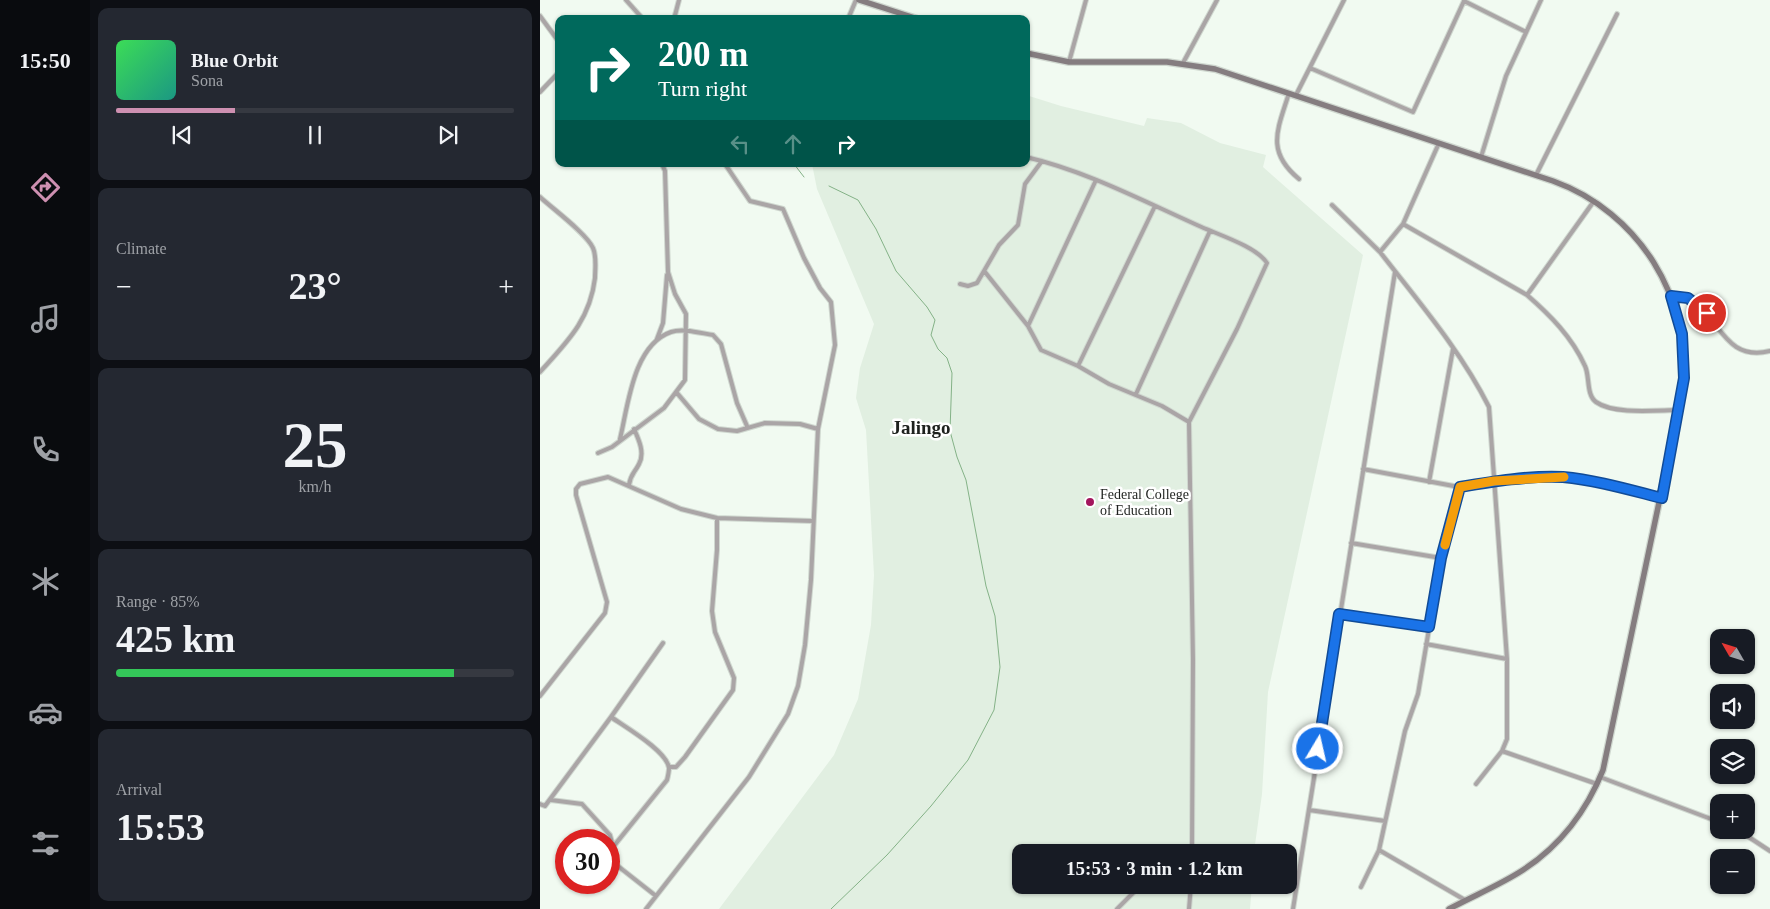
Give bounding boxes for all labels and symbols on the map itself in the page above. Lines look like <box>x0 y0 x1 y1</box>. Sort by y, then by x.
pin <box>1686 292 1728 334</box>
district label: Jalingo <box>891 417 951 438</box>
place label: Federal College of Education <box>1100 487 1189 518</box>
marker: Federal College of Education <box>1084 496 1096 508</box>
north arrow <box>1710 629 1755 674</box>
position arrow <box>1291 722 1343 774</box>
speed limit sign: 30 <box>555 829 620 894</box>

